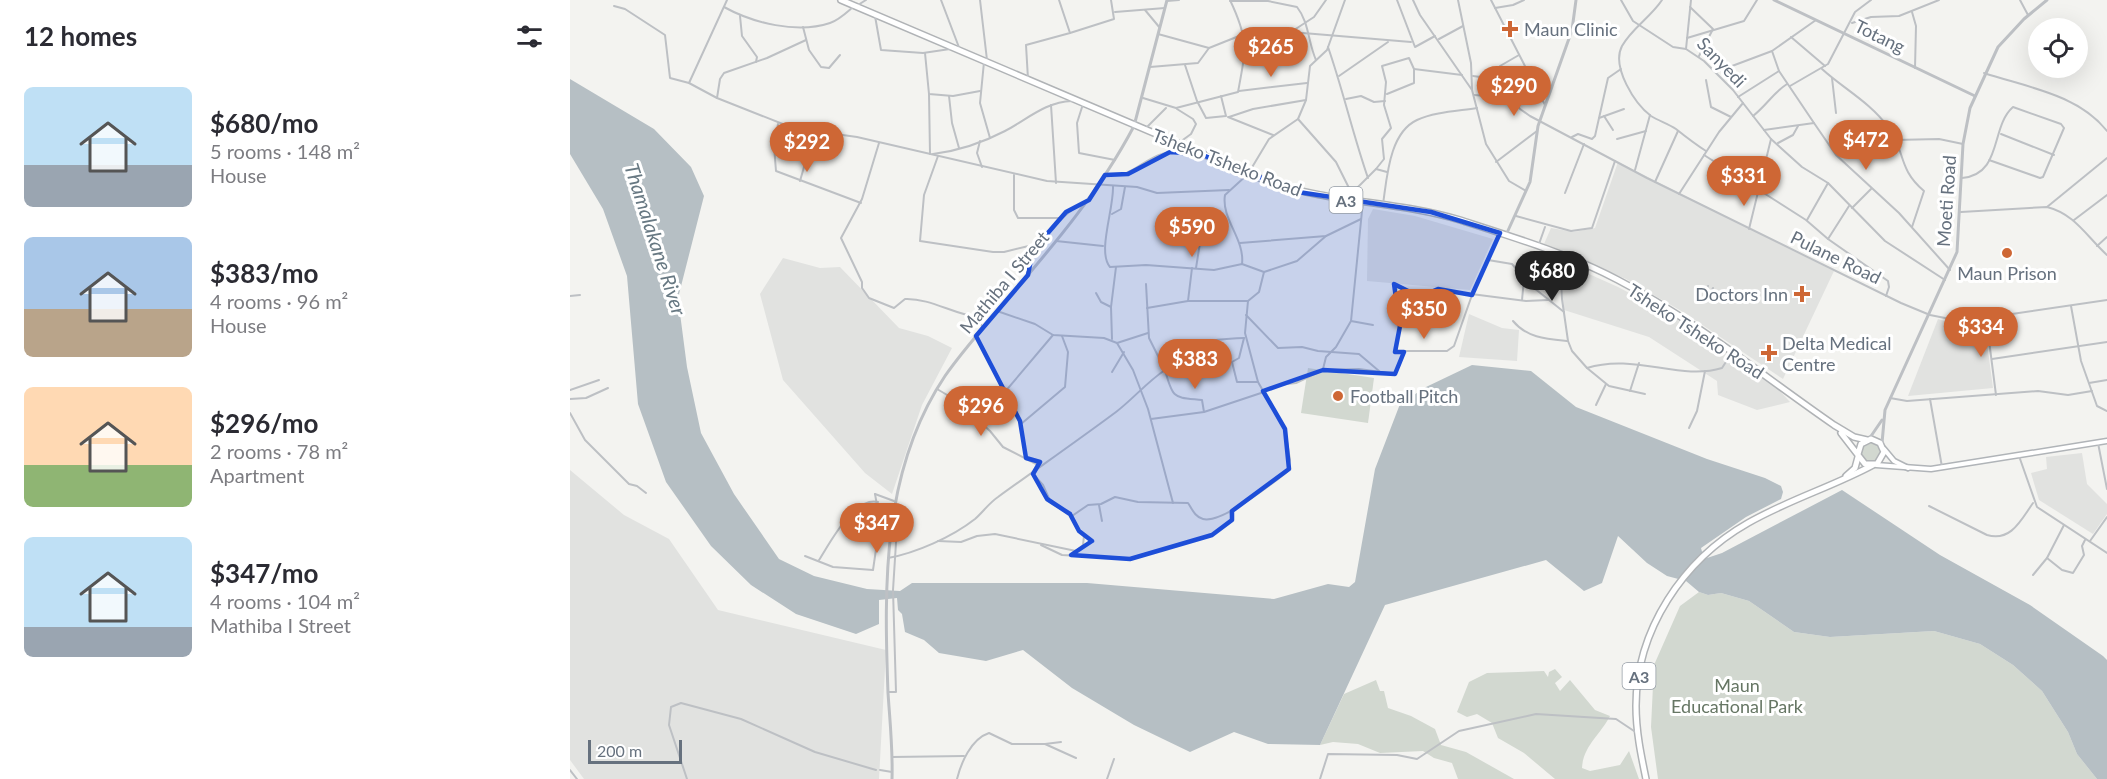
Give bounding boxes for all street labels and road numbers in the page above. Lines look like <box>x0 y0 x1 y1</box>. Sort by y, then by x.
street label: Totang <box>1851 14 1909 58</box>
street label: Sanyedi <box>1693 32 1751 92</box>
street label: Tsheko Tsheko Road <box>1149 123 1305 201</box>
street label: Moeti Road <box>1932 154 1960 248</box>
road number: A3 <box>1330 187 1362 213</box>
street label: Mathiba I Street <box>955 226 1054 338</box>
street label: Pulane Road <box>1787 226 1885 288</box>
street label: Tsheko Tsheko Road <box>1624 279 1768 383</box>
road number: A3 <box>1622 663 1656 689</box>

